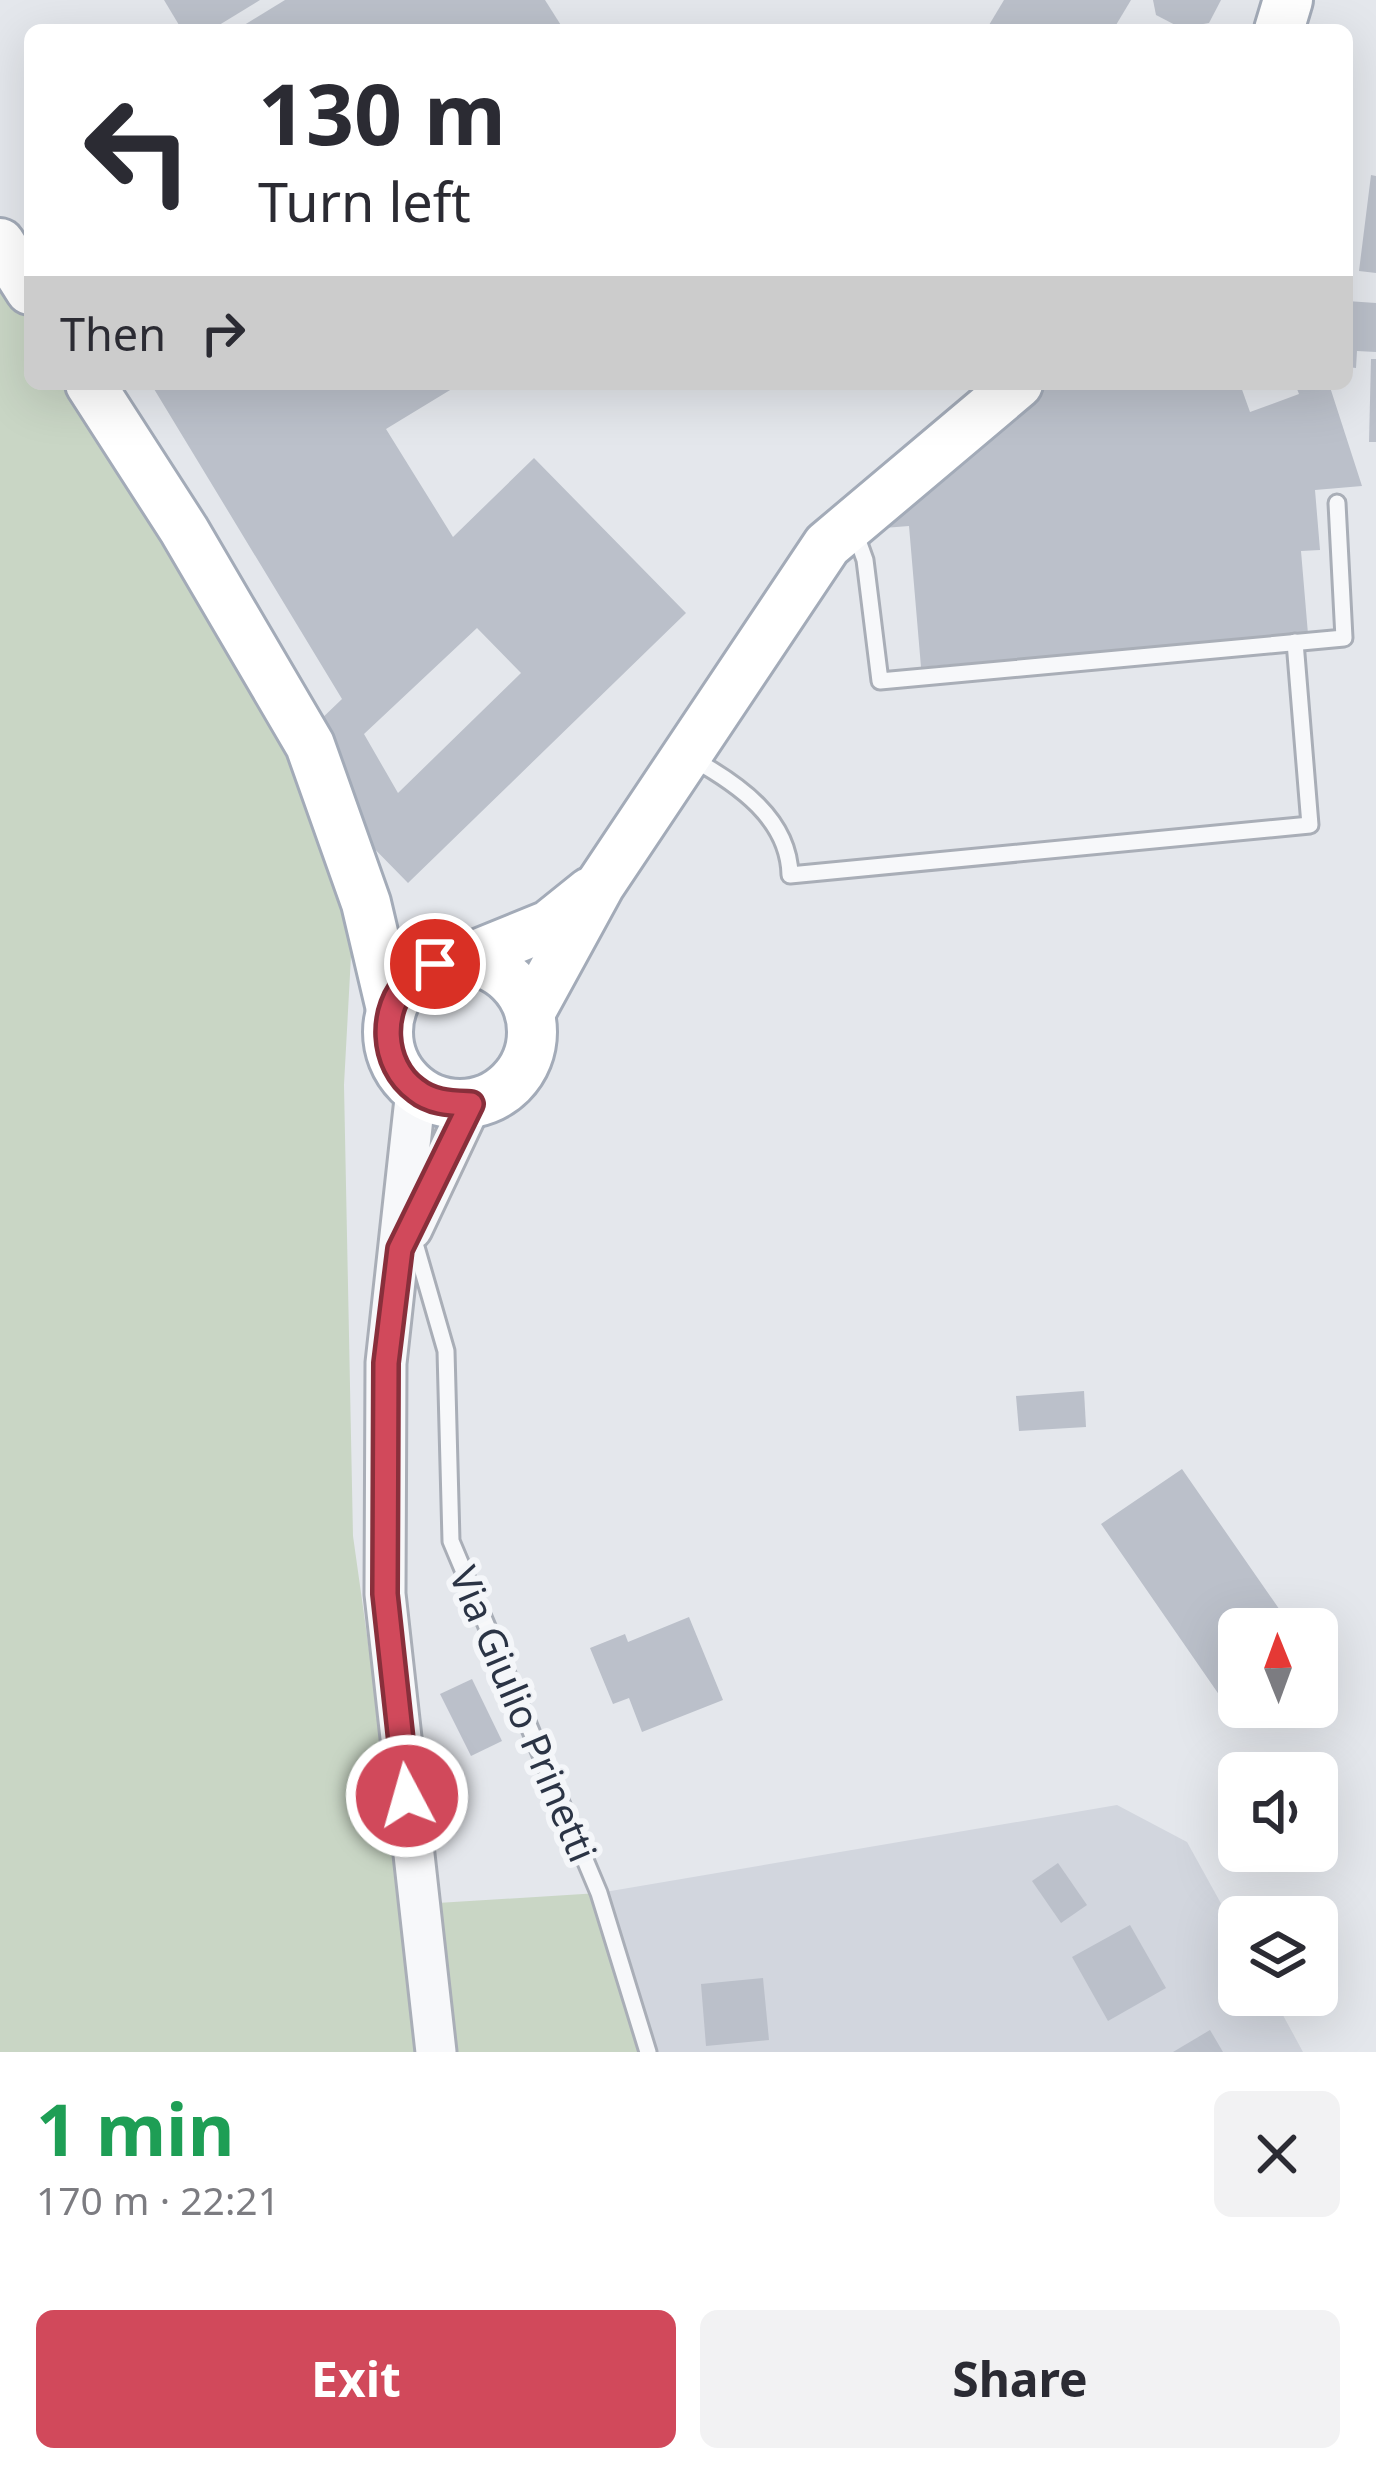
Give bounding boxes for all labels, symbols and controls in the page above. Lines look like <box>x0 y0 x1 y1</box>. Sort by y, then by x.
text: 130 m <box>258 55 506 170</box>
icon: left <box>60 72 216 228</box>
text: Turn left <box>258 164 471 238</box>
icon: right <box>190 300 256 366</box>
text: Then <box>60 303 166 364</box>
pin <box>384 913 486 1015</box>
icon: arrive <box>402 931 468 997</box>
street label: Via Giulio Prinetti <box>438 1558 611 1869</box>
north arrow <box>1218 1608 1338 1728</box>
map controls <box>1218 1608 1338 2016</box>
position arrow <box>344 1733 470 1859</box>
button: sound <box>1218 1752 1338 1872</box>
button: layers <box>1218 1896 1338 2016</box>
text: 1 min <box>36 2079 234 2177</box>
button: close <box>1214 2091 1340 2217</box>
text: 170 m · 22:21 <box>36 2173 280 2226</box>
button: Exit <box>36 2310 676 2448</box>
button: Share <box>700 2310 1340 2448</box>

